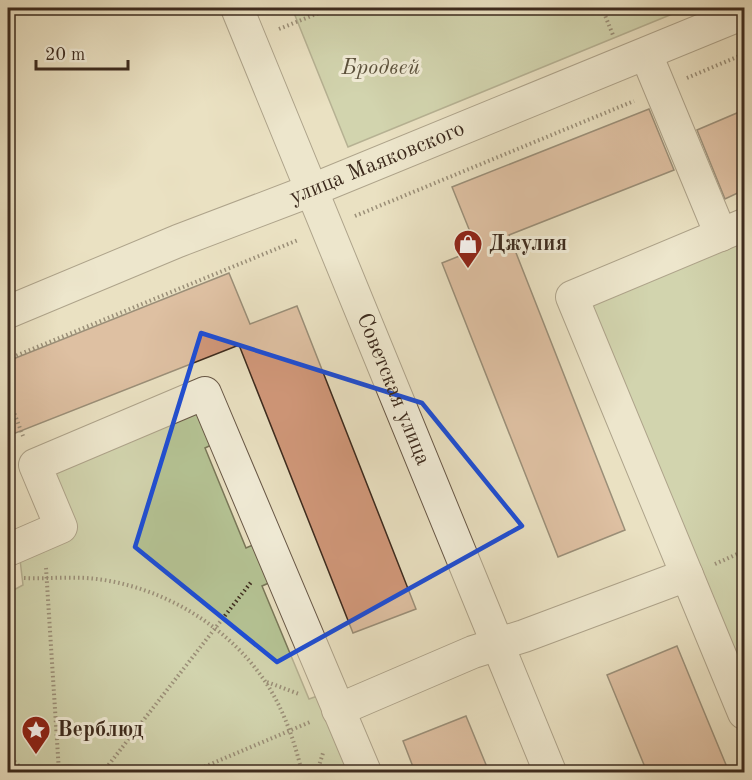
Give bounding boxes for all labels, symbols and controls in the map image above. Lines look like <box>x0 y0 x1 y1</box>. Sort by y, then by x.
scale bar <box>36 33 128 71</box>
text: 20 m <box>45 46 85 64</box>
park label: Бродвей <box>341 57 420 79</box>
street label: улица Маяковского <box>287 118 468 208</box>
shop icon: Джулия <box>452 228 484 270</box>
place label: Джулия <box>489 233 567 255</box>
street label: Советская улица <box>352 310 434 469</box>
place icon: Верблюд <box>20 714 52 756</box>
place label: Верблюд <box>57 719 144 741</box>

